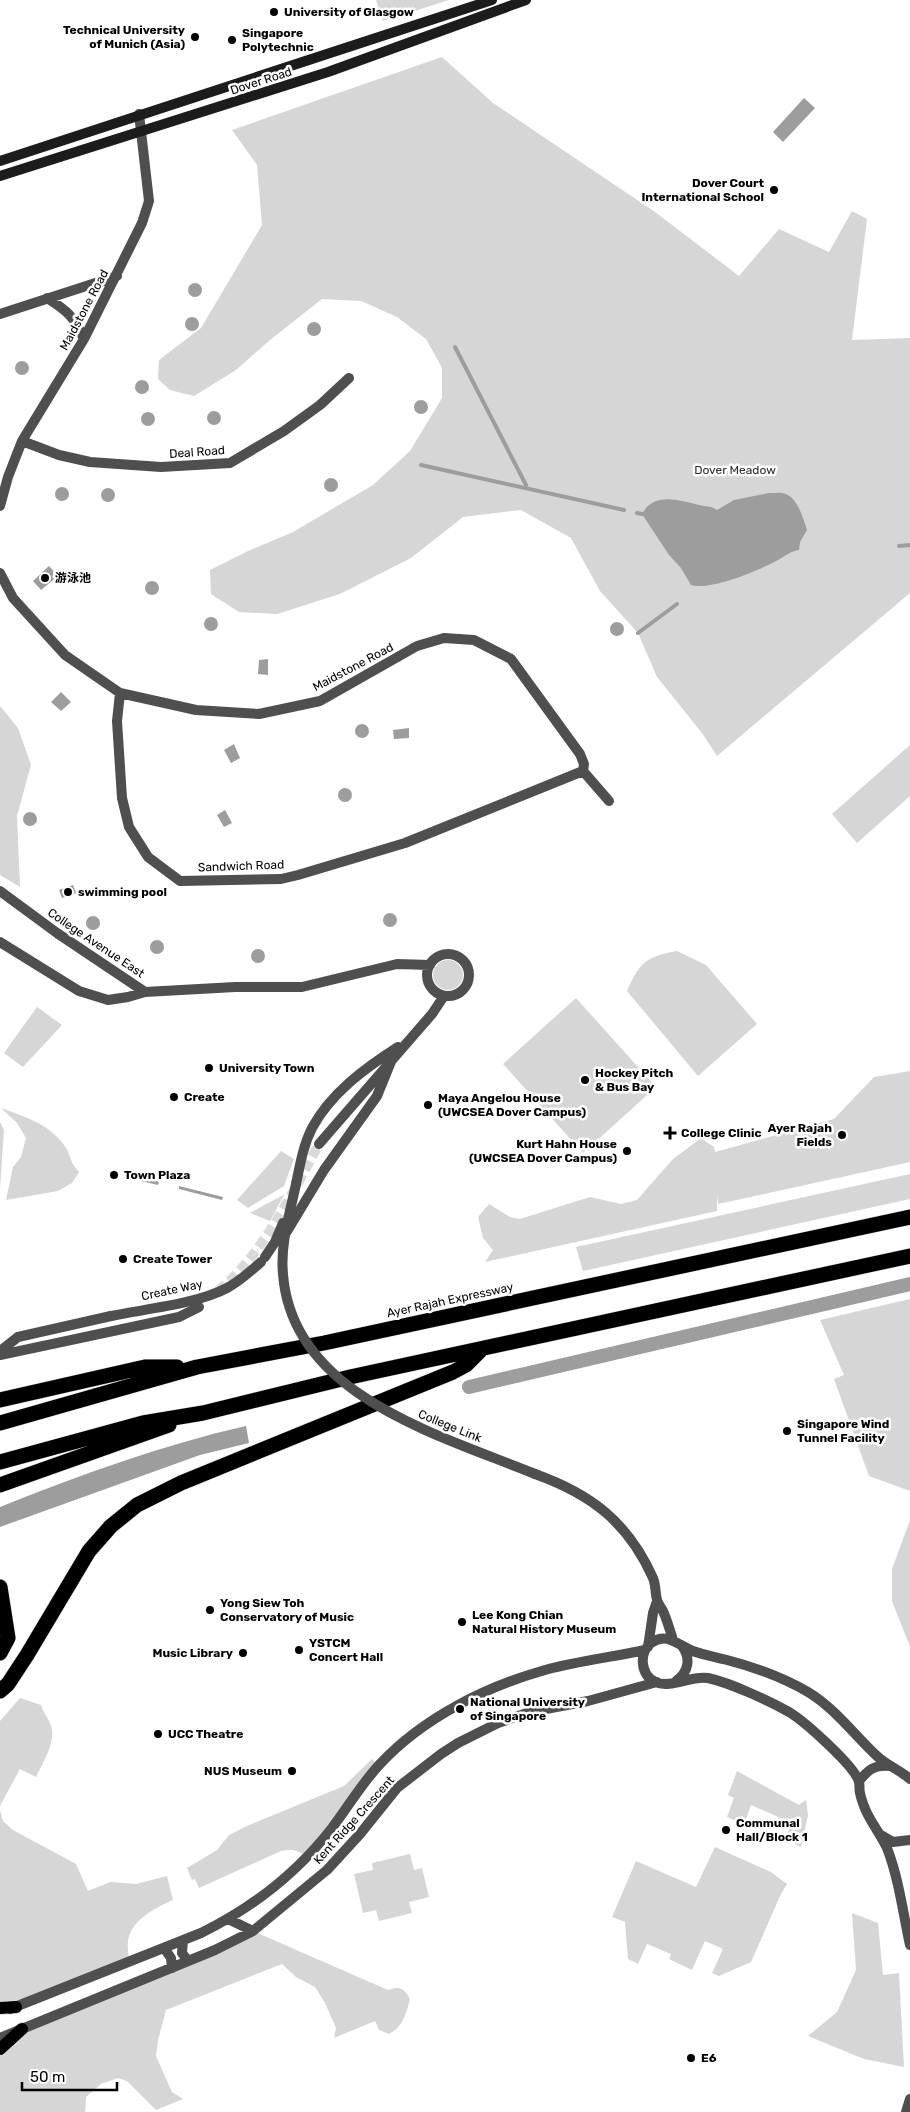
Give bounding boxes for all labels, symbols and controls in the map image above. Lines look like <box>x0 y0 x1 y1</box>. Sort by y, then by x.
place label: University of Glasgow <box>284 5 414 19</box>
marker: University of Glasgow <box>268 6 280 18</box>
place label: Technical University of Munich (Asia) <box>63 23 185 51</box>
place label: Singapore Polytechnic <box>242 26 314 54</box>
marker: Technical University of Munich (Asia) <box>189 31 201 43</box>
marker: Singapore Polytechnic <box>226 34 238 46</box>
street label: Dover Road <box>229 64 293 98</box>
place label: Dover Court International School <box>641 176 764 204</box>
marker: Dover Court International School <box>768 184 780 196</box>
street label: Maidstone Road <box>57 267 111 353</box>
street label: Deal Road <box>169 443 225 461</box>
park label: Dover Meadow <box>694 463 776 477</box>
place label: 游泳池 <box>55 571 91 585</box>
marker: 游泳池 <box>39 572 51 584</box>
street label: Maidstone Road <box>310 640 396 694</box>
street label: Sandwich Road <box>198 857 284 875</box>
place label: swimming pool <box>78 885 167 899</box>
marker: swimming pool <box>62 886 74 898</box>
street label: College Avenue East <box>45 905 147 981</box>
place label: University Town <box>219 1061 315 1075</box>
marker: University Town <box>203 1062 215 1074</box>
place label: Hockey Pitch & Bus Bay <box>595 1066 674 1094</box>
marker: Hockey Pitch & Bus Bay <box>579 1074 591 1086</box>
place label: Create <box>184 1090 225 1104</box>
marker: Create <box>168 1091 180 1103</box>
place label: Maya Angelou House (UWCSEA Dover Campus) <box>438 1091 586 1119</box>
marker: Maya Angelou House (UWCSEA Dover Campus) <box>422 1099 434 1111</box>
place label: Ayer Rajah Fields <box>768 1121 832 1149</box>
marker: College Clinic <box>663 1126 677 1140</box>
place label: College Clinic <box>681 1126 762 1140</box>
marker: Ayer Rajah Fields <box>836 1129 848 1141</box>
place label: Kurt Hahn House (UWCSEA Dover Campus) <box>469 1137 617 1165</box>
marker: Kurt Hahn House (UWCSEA Dover Campus) <box>621 1145 633 1157</box>
place label: Town Plaza <box>124 1168 190 1182</box>
marker: Town Plaza <box>108 1169 120 1181</box>
place label: Create Tower <box>133 1252 213 1266</box>
marker: Create Tower <box>117 1253 129 1265</box>
street label: Create Way <box>140 1277 204 1303</box>
street label: Ayer Rajah Expressway <box>385 1280 515 1320</box>
street label: College Link <box>416 1407 485 1445</box>
place label: Singapore Wind Tunnel Facility <box>797 1417 889 1445</box>
marker: Singapore Wind Tunnel Facility <box>781 1425 793 1437</box>
place label: Yong Siew Toh Conservatory of Music <box>220 1596 354 1624</box>
marker: Yong Siew Toh Conservatory of Music <box>204 1604 216 1616</box>
place label: Lee Kong Chian Natural History Museum <box>472 1608 616 1636</box>
marker: Lee Kong Chian Natural History Museum <box>456 1616 468 1628</box>
place label: YSTCM Concert Hall <box>309 1636 383 1664</box>
marker: YSTCM Concert Hall <box>293 1644 305 1656</box>
place label: Music Library <box>152 1646 233 1660</box>
marker: Music Library <box>237 1647 249 1659</box>
place label: National University of Singapore <box>470 1695 585 1723</box>
marker: National University of Singapore <box>454 1703 466 1715</box>
place label: UCC Theatre <box>168 1727 243 1741</box>
marker: UCC Theatre <box>152 1728 164 1740</box>
place label: NUS Museum <box>204 1764 282 1778</box>
marker: NUS Museum <box>286 1765 298 1777</box>
street label: Kent Ridge Crescent <box>311 1773 397 1867</box>
place label: Communal Hall/Block 1 <box>736 1816 808 1844</box>
marker: Communal Hall/Block 1 <box>720 1824 732 1836</box>
place label: E6 <box>701 2051 717 2065</box>
marker: E6 <box>685 2052 697 2064</box>
scale bar <box>22 2060 118 2092</box>
text: 50 m <box>30 2068 65 2086</box>

